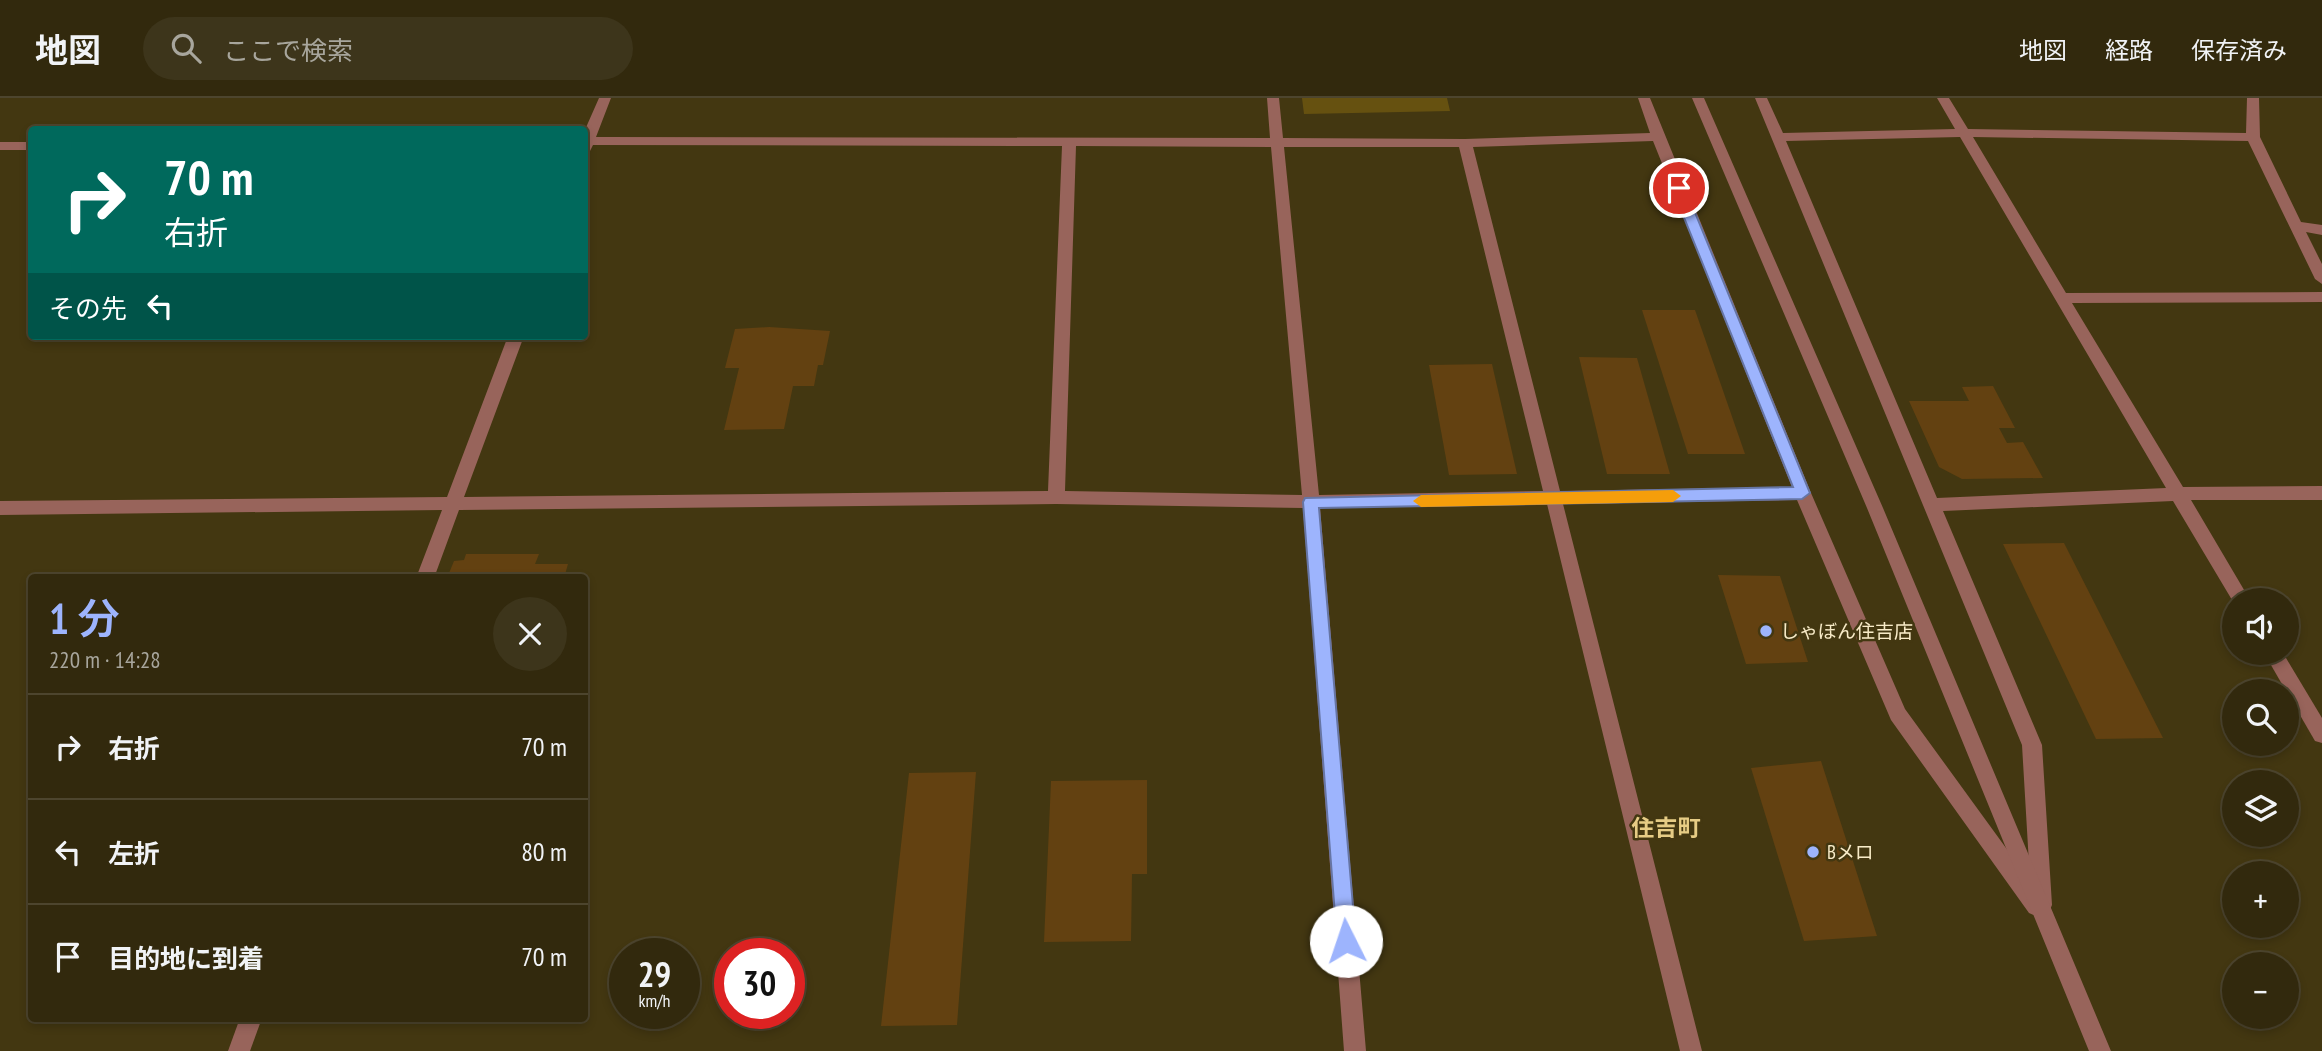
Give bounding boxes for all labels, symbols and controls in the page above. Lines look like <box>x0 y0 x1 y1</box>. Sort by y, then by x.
search box <box>143 17 633 80</box>
text: 地図 <box>35 28 101 71</box>
icon: search <box>167 29 205 67</box>
text: ここで検索 <box>223 34 353 67</box>
text: 地図 <box>2019 35 2067 66</box>
text: 経路 <box>2105 35 2153 66</box>
text: 保存済み <box>2191 35 2287 66</box>
text: 70 m <box>164 145 253 209</box>
icon: right <box>49 154 140 245</box>
pin <box>1649 158 1709 218</box>
icon: arrive <box>1660 169 1698 207</box>
text: 右折 <box>164 211 228 253</box>
icon: left <box>141 287 179 325</box>
text: その先 <box>49 292 127 325</box>
map controls <box>2222 588 2299 1029</box>
button: sound <box>2222 588 2299 665</box>
text: 1 分 <box>49 591 120 646</box>
button: close <box>493 597 567 671</box>
place label: しゃぼん住吉店 <box>1780 619 1913 643</box>
marker: しゃぼん住吉店 <box>1758 623 1774 639</box>
text: 220 m · 14:28 <box>49 645 161 674</box>
button: search <box>2222 679 2299 756</box>
icon: right <box>49 728 87 766</box>
text: 70 m <box>521 730 567 763</box>
text: 右折 <box>108 732 160 765</box>
button: layers <box>2222 770 2299 847</box>
district label: 住吉町 <box>1632 813 1701 842</box>
icon: left <box>49 833 87 871</box>
text: 80 m <box>521 835 567 868</box>
text: 左折 <box>108 837 160 870</box>
place label: Bメロ <box>1827 840 1874 864</box>
marker: Bメロ <box>1805 844 1821 860</box>
button: + <box>2222 861 2299 938</box>
position arrow <box>1309 904 1383 978</box>
icon: arrive <box>49 938 87 976</box>
speed limit sign: 30 <box>714 938 805 1029</box>
text: 70 m <box>521 940 567 973</box>
text: 目的地に到着 <box>108 942 264 975</box>
text: 29 <box>638 951 671 997</box>
button: − <box>2222 952 2299 1029</box>
text: km/h <box>639 989 670 1012</box>

